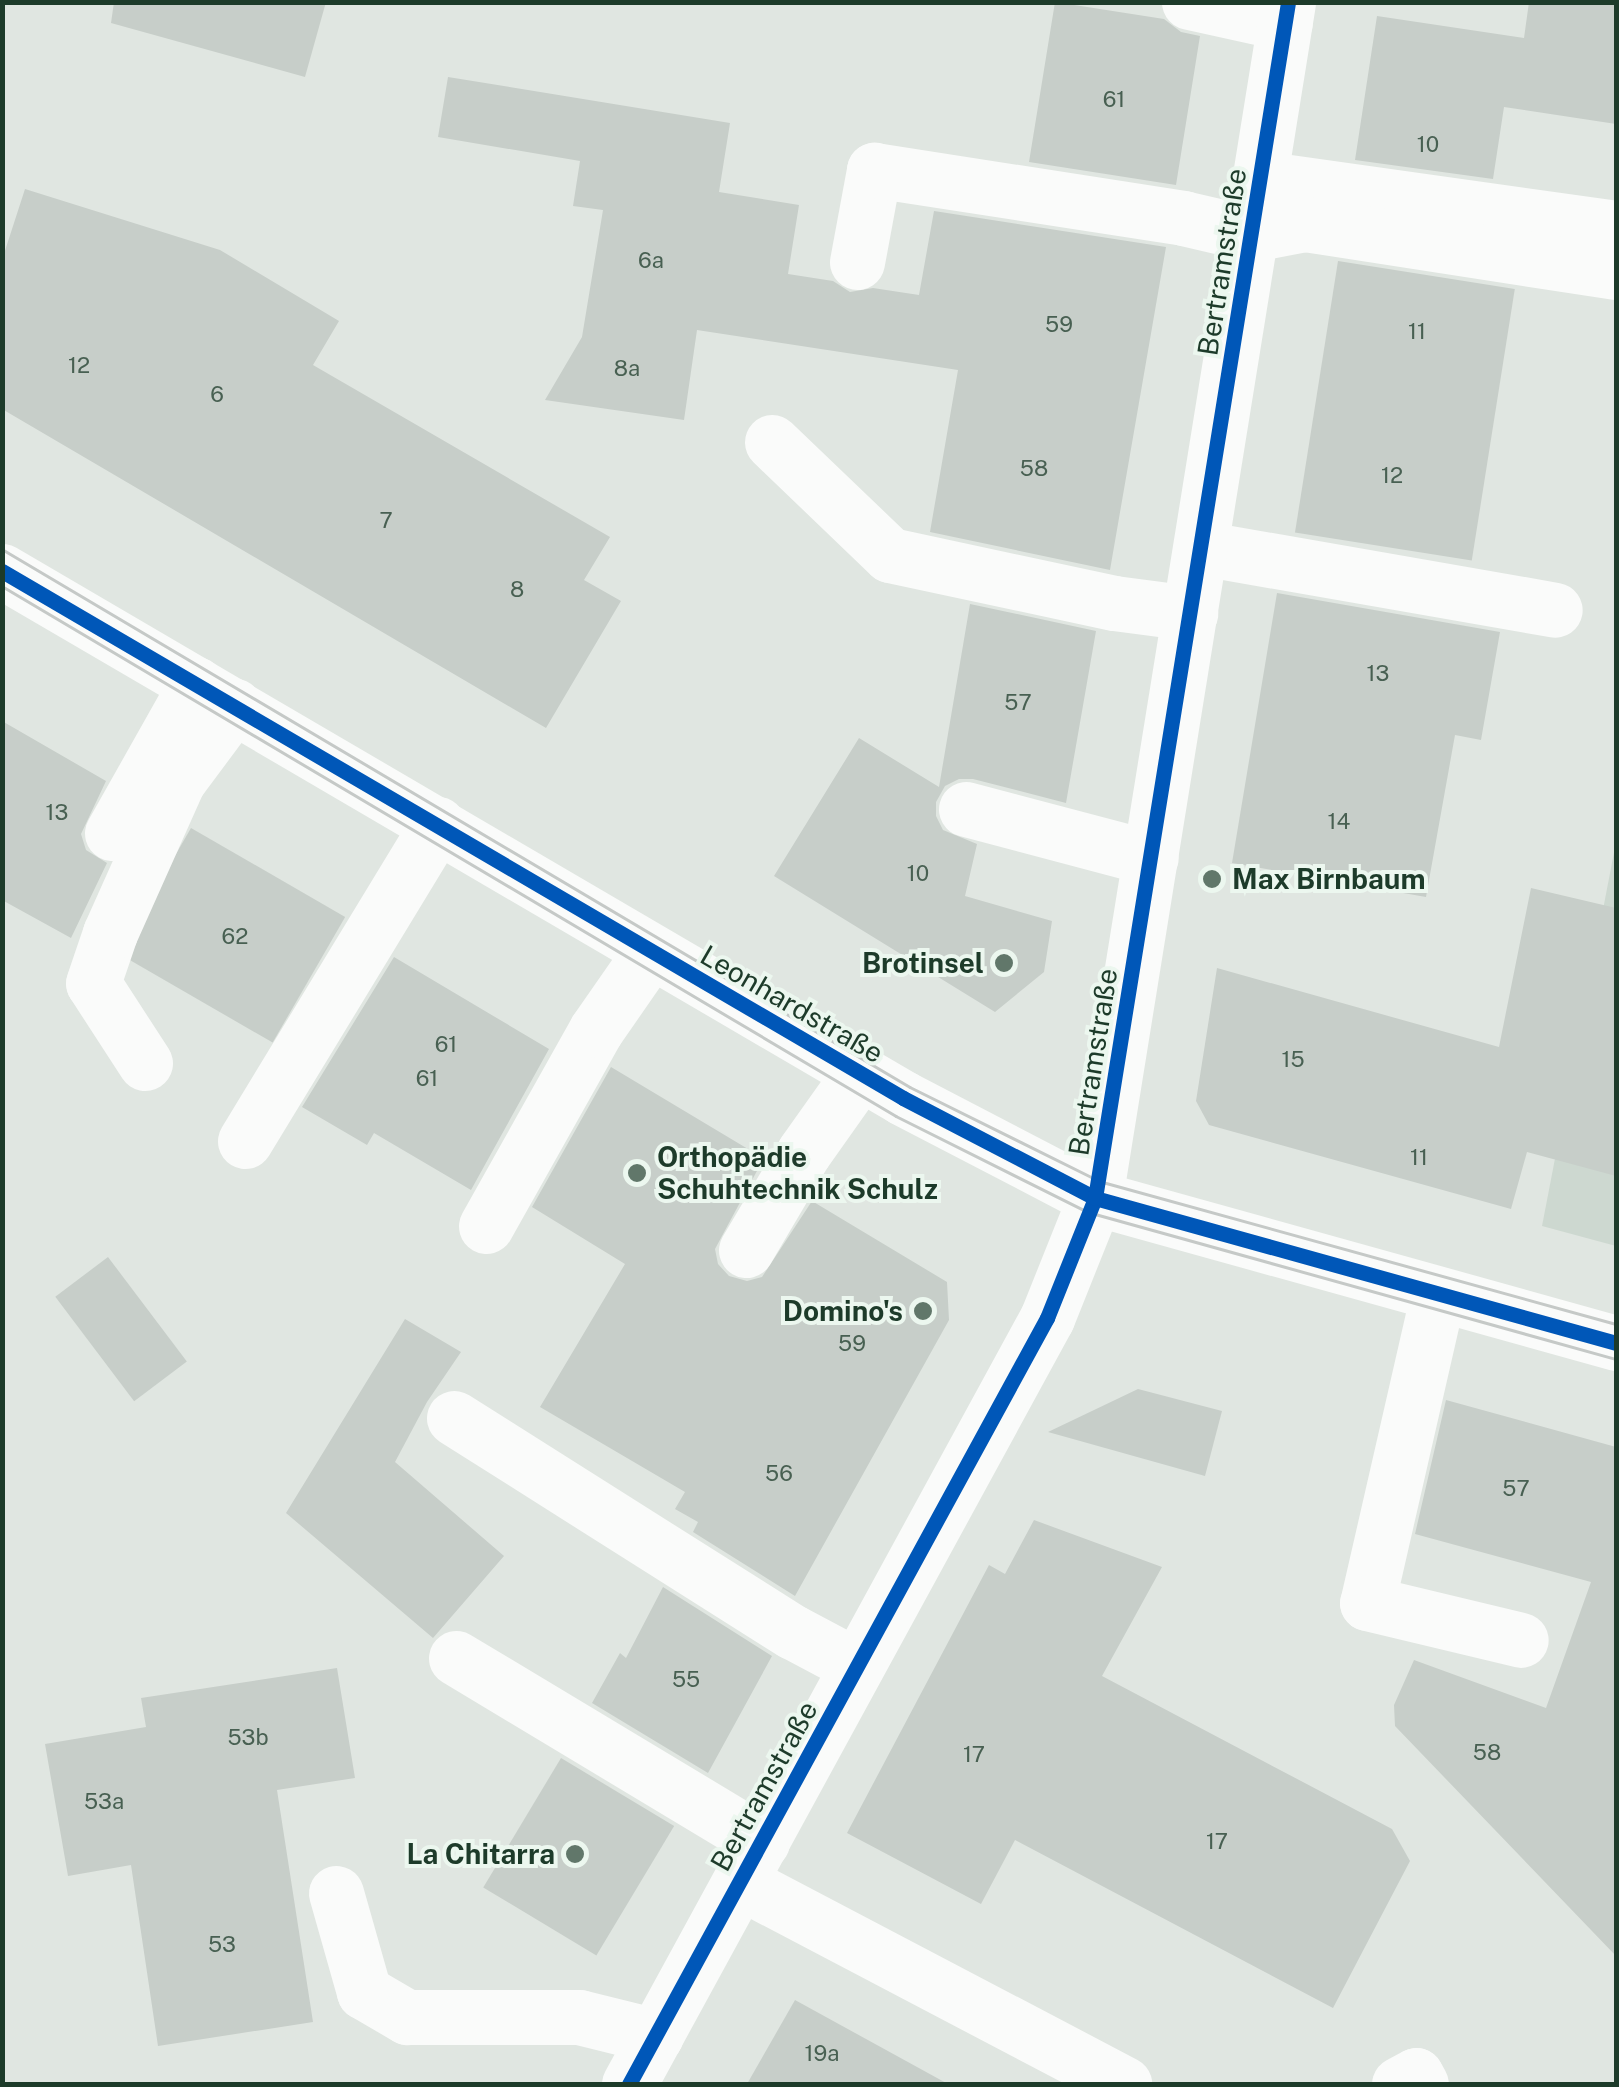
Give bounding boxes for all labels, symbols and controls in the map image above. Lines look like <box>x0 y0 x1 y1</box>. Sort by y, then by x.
house number: 61 <box>1103 87 1125 113</box>
house number: 10 <box>1417 132 1439 158</box>
street label: Bertramstraße <box>1191 166 1253 358</box>
house number: 6a <box>638 248 664 274</box>
house number: 59 <box>1045 312 1073 338</box>
house number: 11 <box>1408 319 1426 345</box>
house number: 12 <box>68 353 90 379</box>
house number: 8a <box>614 356 640 382</box>
house number: 6 <box>210 382 224 408</box>
house number: 58 <box>1020 456 1048 482</box>
house number: 12 <box>1381 463 1403 489</box>
house number: 7 <box>379 508 393 534</box>
house number: 8 <box>510 577 524 603</box>
house number: 13 <box>1367 661 1389 687</box>
house number: 57 <box>1004 690 1032 716</box>
house number: 13 <box>46 800 68 826</box>
house number: 14 <box>1328 809 1350 835</box>
house number: 10 <box>907 861 929 887</box>
place label: Max Birnbaum <box>1232 862 1426 896</box>
marker: Max Birnbaum <box>1201 868 1223 890</box>
house number: 62 <box>222 924 248 950</box>
street label: Leonhardstraße <box>695 938 889 1070</box>
place label: Brotinsel <box>862 946 984 980</box>
marker: Brotinsel <box>993 952 1015 974</box>
street label: Bertramstraße <box>1062 966 1124 1158</box>
house number: 61 <box>435 1032 457 1058</box>
house number: 15 <box>1281 1047 1305 1073</box>
house number: 61 <box>416 1066 438 1092</box>
place label: Orthopädie Schuhtechnik Schulz <box>657 1140 938 1206</box>
house number: 11 <box>1410 1145 1428 1171</box>
marker: Orthopädie Schuhtechnik Schulz <box>626 1162 648 1184</box>
place label: Domino's <box>783 1294 903 1328</box>
marker: Domino's <box>912 1300 934 1322</box>
house number: 59 <box>838 1331 866 1357</box>
house number: 56 <box>765 1461 793 1487</box>
house number: 57 <box>1502 1476 1530 1502</box>
house number: 55 <box>672 1667 700 1693</box>
street label: Bertramstraße <box>703 1695 825 1877</box>
house number: 53b <box>227 1725 269 1751</box>
house number: 58 <box>1473 1740 1501 1766</box>
house number: 17 <box>963 1742 985 1768</box>
house number: 53a <box>84 1789 124 1815</box>
house number: 17 <box>1206 1829 1228 1855</box>
place label: La Chitarra <box>407 1837 555 1871</box>
marker: La Chitarra <box>564 1843 586 1865</box>
house number: 53 <box>208 1932 236 1958</box>
house number: 19a <box>805 2041 839 2067</box>

